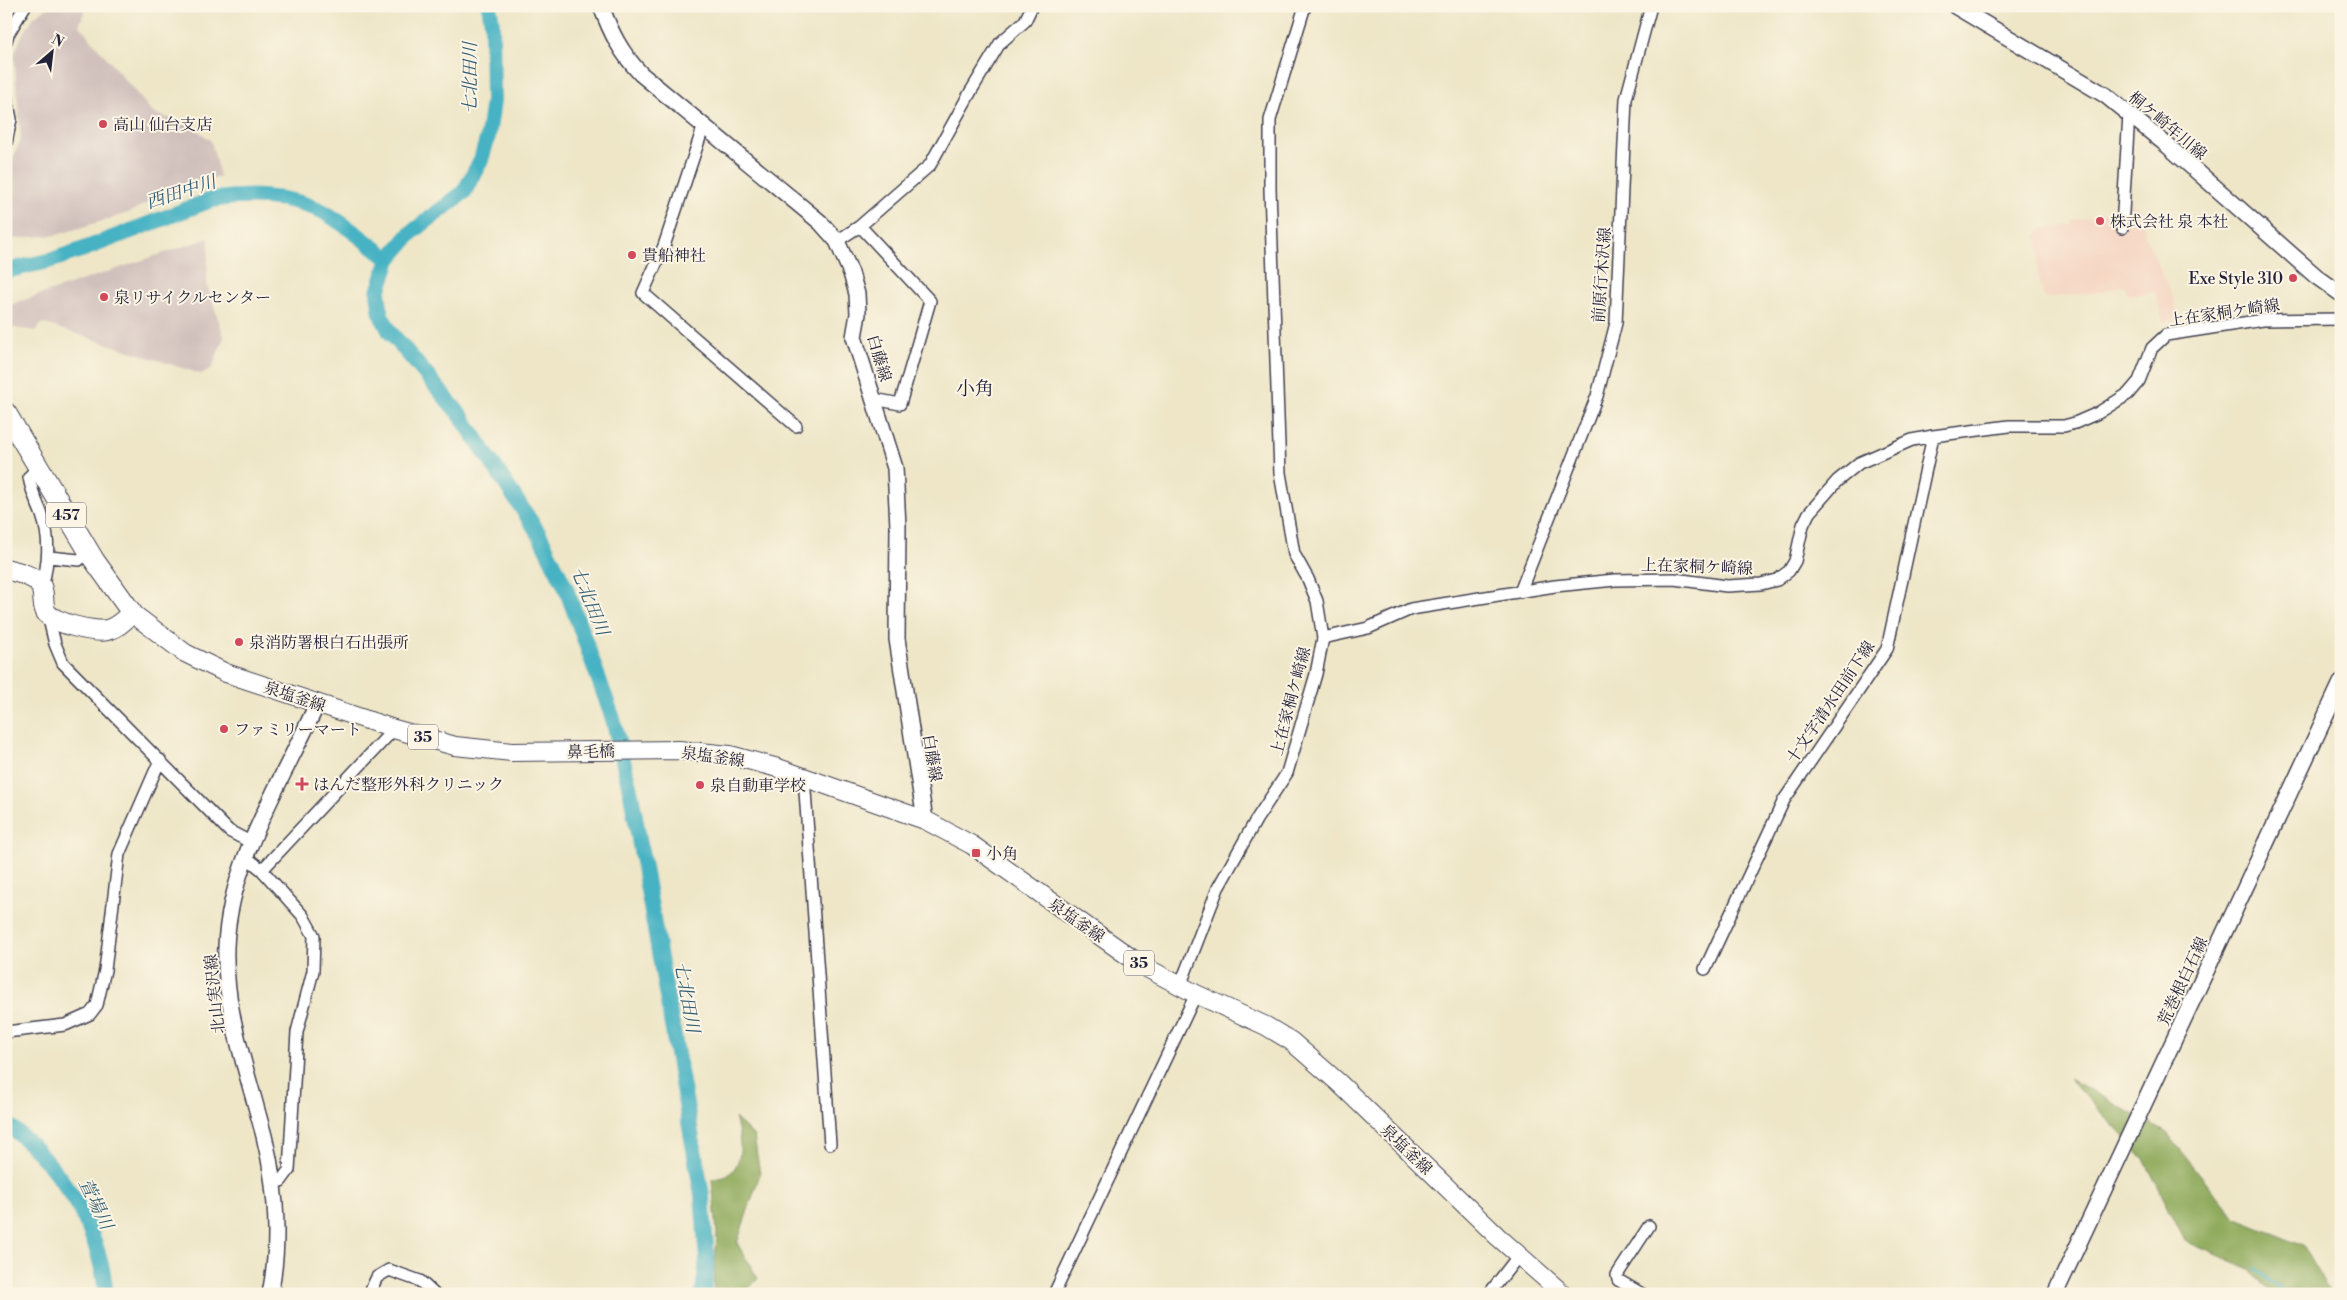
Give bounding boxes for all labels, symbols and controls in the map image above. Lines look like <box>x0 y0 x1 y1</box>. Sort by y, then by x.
north arrow <box>28 28 78 78</box>
text: N <box>49 31 67 52</box>
water label: 七北田川 <box>459 40 482 114</box>
street label: 桐ケ崎年川線 <box>2124 87 2211 164</box>
place label: 高山 仙台支店 <box>113 115 212 135</box>
marker: 高山 仙台支店 <box>97 118 109 130</box>
water label: 西田中川 <box>143 170 221 215</box>
place label: 株式会社 泉 本社 <box>2110 212 2229 232</box>
marker: 株式会社 泉 本社 <box>2094 215 2106 227</box>
street label: 前原行木沢線 <box>1589 226 1615 324</box>
place label: 貴船神社 <box>642 246 706 266</box>
marker: 貴船神社 <box>626 249 638 261</box>
place label: Exe Style 310 <box>2189 269 2283 289</box>
marker: Exe Style 310 <box>2287 272 2299 284</box>
place label: 泉リサイクルセンター <box>114 288 271 308</box>
marker: 泉リサイクルセンター <box>98 291 110 303</box>
street label: 上在家桐ケ崎線 <box>2167 295 2281 331</box>
street label: 白藤線 <box>863 332 895 384</box>
district label: 小角 <box>956 377 994 401</box>
road number: 457 <box>46 502 86 528</box>
street label: 上在家桐ケ崎線 <box>1641 555 1753 579</box>
water label: 七北田川 <box>565 564 614 641</box>
place label: 泉消防署根白石出張所 <box>249 633 409 653</box>
marker: 泉消防署根白石出張所 <box>233 636 245 648</box>
street label: 十文字清水田前下線 <box>1782 637 1879 768</box>
street label: 上在家桐ケ崎線 <box>1267 645 1315 758</box>
street label: 泉塩釜線 <box>261 678 328 716</box>
place label: ファミリーマート <box>234 720 362 740</box>
marker: ファミリーマート <box>218 723 230 735</box>
road number: 35 <box>408 724 438 750</box>
street label: 白藤線 <box>918 733 946 783</box>
street label: 鼻毛橋 <box>567 742 615 762</box>
street label: 泉塩釜線 <box>680 743 746 771</box>
place label: はんだ整形外科クリニック <box>313 775 504 795</box>
place label: 泉自動車学校 <box>710 776 806 796</box>
marker: はんだ整形外科クリニック <box>295 777 309 791</box>
marker: 泉自動車学校 <box>694 779 706 791</box>
place label: 小角 <box>986 844 1018 864</box>
marker: 小角 <box>970 847 982 859</box>
street label: 泉塩釜線 <box>1044 894 1108 947</box>
street label: 荒巻根白石線 <box>2154 934 2212 1029</box>
road number: 35 <box>1124 950 1154 976</box>
street label: 北山実沢線 <box>201 953 229 1035</box>
water label: 七北田川 <box>669 960 704 1037</box>
street label: 泉塩釜線 <box>1376 1120 1436 1179</box>
water label: 萱場川 <box>73 1175 119 1235</box>

